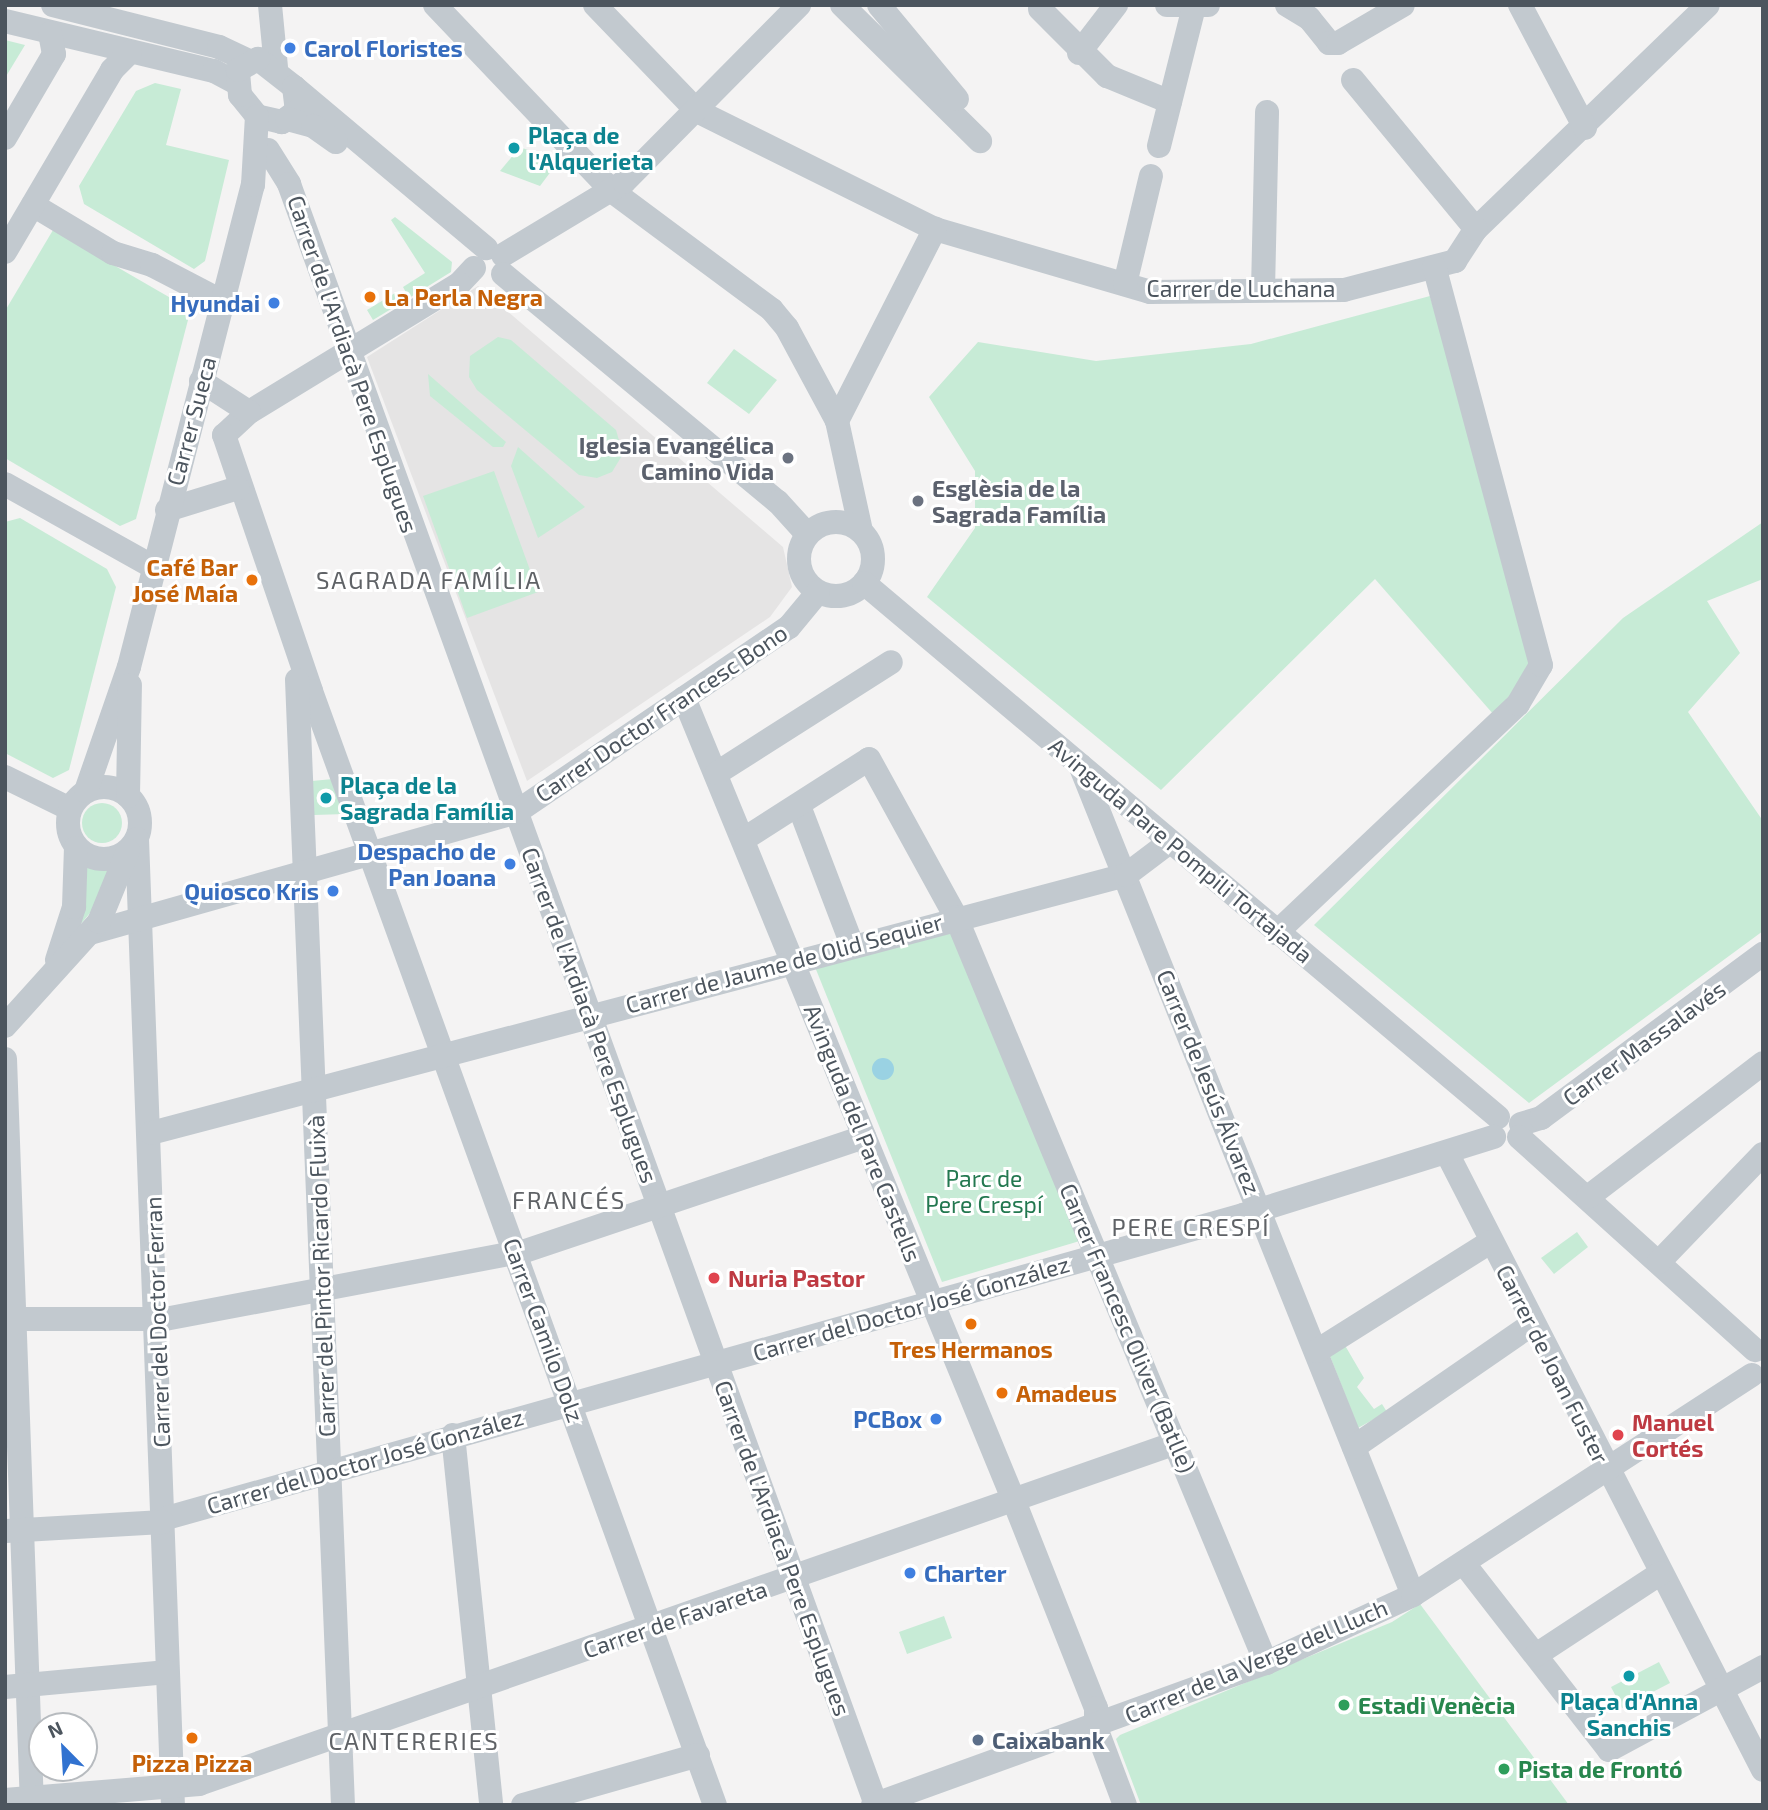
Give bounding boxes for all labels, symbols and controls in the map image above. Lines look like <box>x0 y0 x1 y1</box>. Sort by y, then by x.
place label: Carol Floristes <box>304 34 463 62</box>
marker: Carol Floristes <box>282 40 298 56</box>
place label: Plaça de l'Alquerieta <box>528 121 654 175</box>
marker: Plaça de l'Alquerieta <box>506 140 522 156</box>
street label: Carrer de l'Ardiacà Pere Esplugues <box>282 191 424 537</box>
street label: Carrer de Luchana <box>1146 274 1336 302</box>
place label: La Perla Negra <box>384 283 543 311</box>
place label: Hyundai <box>170 289 260 317</box>
marker: La Perla Negra <box>362 289 378 305</box>
marker: Hyundai <box>266 295 282 311</box>
street label: Carrer Sueca <box>160 353 222 489</box>
place label: Iglesia Evangélica Camino Vida <box>579 431 774 485</box>
marker: Iglesia Evangélica Camino Vida <box>780 450 796 466</box>
place label: Esglèsia de la Sagrada Família <box>932 474 1106 528</box>
marker: Esglèsia de la Sagrada Família <box>910 493 926 509</box>
place label: Café Bar José Maía <box>132 553 238 607</box>
district label: SAGRADA FAMÍLIA <box>317 566 541 594</box>
marker: Café Bar José Maía <box>244 572 260 588</box>
street label: Carrer Doctor Francesc Bono <box>529 618 793 808</box>
street label: Avinguda Pare Pompili Tortajada <box>1043 731 1319 969</box>
place label: Plaça de la Sagrada Família <box>340 771 514 825</box>
marker: Plaça de la Sagrada Família <box>318 790 334 806</box>
place label: Despacho de Pan Joana <box>357 837 496 891</box>
street label: Carrer de l'Ardiacà Pere Esplugues <box>516 843 664 1187</box>
marker: Despacho de Pan Joana <box>502 856 518 872</box>
place label: Quiosco Kris <box>184 877 319 905</box>
marker: Quiosco Kris <box>325 883 341 899</box>
street label: Carrer de Jaume de Olid Sequier <box>622 907 946 1019</box>
street label: Carrer de Jesús Álvarez <box>1151 965 1267 1199</box>
street label: Carrer Massalavés <box>1557 975 1731 1111</box>
street label: Avinguda del Pare Castells <box>799 1000 927 1266</box>
street label: Carrer del Pintor Ricardo Fluixà <box>302 1114 340 1438</box>
park label: Parc de Pere Crespí <box>925 1164 1043 1218</box>
street label: Carrer Francesc Oliver (Batlle) <box>1054 1179 1202 1477</box>
district label: FRANCÉS <box>513 1186 625 1214</box>
street label: Carrer del Doctor Ferran <box>139 1195 175 1449</box>
district label: PERE CRESPÍ <box>1113 1213 1269 1241</box>
street label: Carrer Camilo Dolz <box>498 1234 590 1426</box>
street label: Carrer del Doctor José González <box>749 1249 1073 1367</box>
street label: Carrer de Joan Fuster <box>1491 1260 1615 1468</box>
place label: Nuria Pastor <box>728 1264 865 1292</box>
marker: Nuria Pastor <box>706 1270 722 1286</box>
marker: Tres Hermanos <box>963 1316 979 1332</box>
place label: Tres Hermanos <box>889 1335 1053 1363</box>
street label: Carrer de l'Ardiacà Pere Esplugues <box>709 1376 857 1720</box>
place label: Amadeus <box>1016 1379 1117 1407</box>
marker: Amadeus <box>994 1385 1010 1401</box>
street label: Carrer del Doctor José González <box>203 1402 527 1520</box>
place label: PCBox <box>853 1405 922 1433</box>
place label: Manuel Cortés <box>1632 1408 1714 1462</box>
marker: PCBox <box>928 1411 944 1427</box>
marker: Manuel Cortés <box>1610 1427 1626 1443</box>
place label: Charter <box>924 1559 1007 1587</box>
marker: Charter <box>902 1565 918 1581</box>
street label: Carrer de Favareta <box>579 1575 771 1663</box>
street label: Carrer de la Verge del Lluch <box>1120 1593 1392 1729</box>
marker: Plaça d'Anna Sanchis <box>1621 1668 1637 1684</box>
place label: Plaça d'Anna Sanchis <box>1560 1687 1698 1741</box>
place label: Estadi Venècia <box>1358 1691 1516 1719</box>
marker: Estadi Venècia <box>1336 1697 1352 1713</box>
north arrow <box>28 1712 98 1782</box>
text: N <box>44 1716 66 1742</box>
place label: Caixabank <box>992 1726 1105 1754</box>
district label: CANTERERIES <box>330 1727 498 1755</box>
marker: Pizza Pizza <box>184 1730 200 1746</box>
marker: Caixabank <box>970 1732 986 1748</box>
place label: Pizza Pizza <box>132 1749 252 1777</box>
place label: Pista de Frontó <box>1518 1755 1682 1783</box>
marker: Pista de Frontó <box>1496 1761 1512 1777</box>

